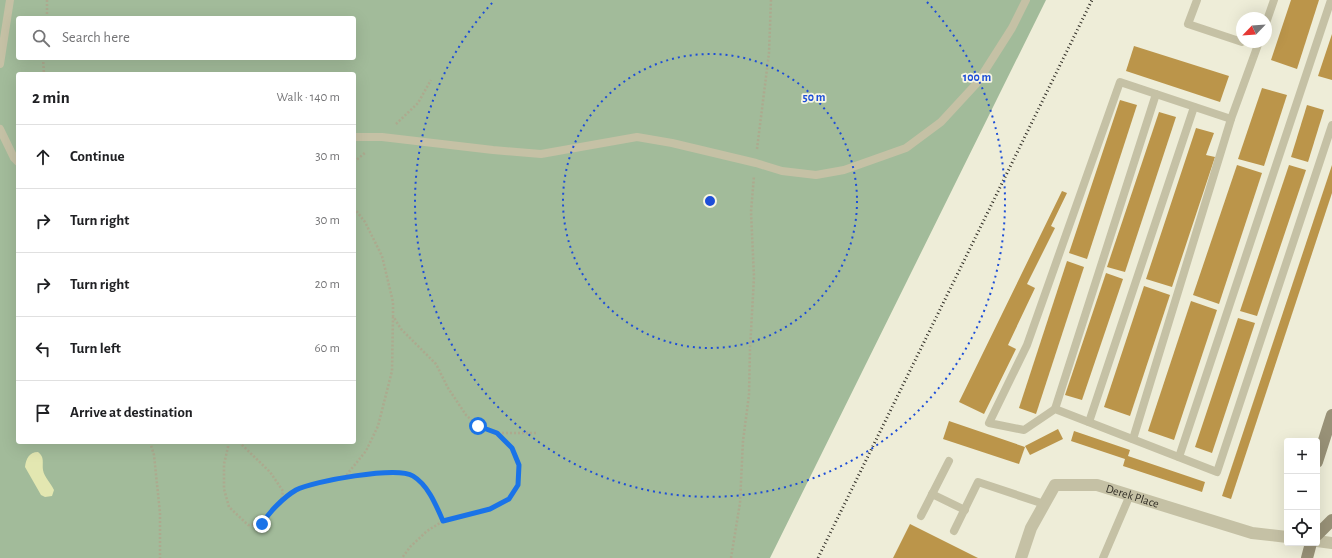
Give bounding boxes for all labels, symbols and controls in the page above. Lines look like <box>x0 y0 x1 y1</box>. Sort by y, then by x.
north arrow <box>1236 12 1272 48</box>
search box <box>16 16 356 60</box>
icon: search <box>30 27 52 49</box>
text: Search here <box>62 30 130 45</box>
text: 100 m <box>963 71 991 83</box>
text: 2 min <box>32 89 70 106</box>
text: Walk · 140 m <box>277 91 340 104</box>
text: 50 m <box>803 91 826 103</box>
icon: ahead <box>32 146 54 168</box>
text: Continue <box>70 149 125 164</box>
text: 30 m <box>315 150 340 163</box>
centre of rings <box>703 194 717 208</box>
icon: right <box>32 210 54 232</box>
text: Turn right <box>70 213 129 228</box>
text: 30 m <box>315 214 340 227</box>
icon: right <box>32 274 54 296</box>
text: Turn right <box>70 277 129 292</box>
text: 20 m <box>315 278 340 291</box>
icon: left <box>32 338 54 360</box>
text: Turn left <box>70 341 121 356</box>
text: 60 m <box>314 342 340 355</box>
icon: arrive <box>32 402 54 424</box>
text: Arrive at destination <box>70 405 193 420</box>
route start <box>469 417 487 435</box>
map controls <box>1284 438 1320 546</box>
button: + <box>1284 438 1320 474</box>
button: − <box>1284 474 1320 510</box>
street label: Derek Place <box>1104 482 1161 510</box>
button: locate <box>1284 510 1320 546</box>
route end <box>253 515 271 533</box>

